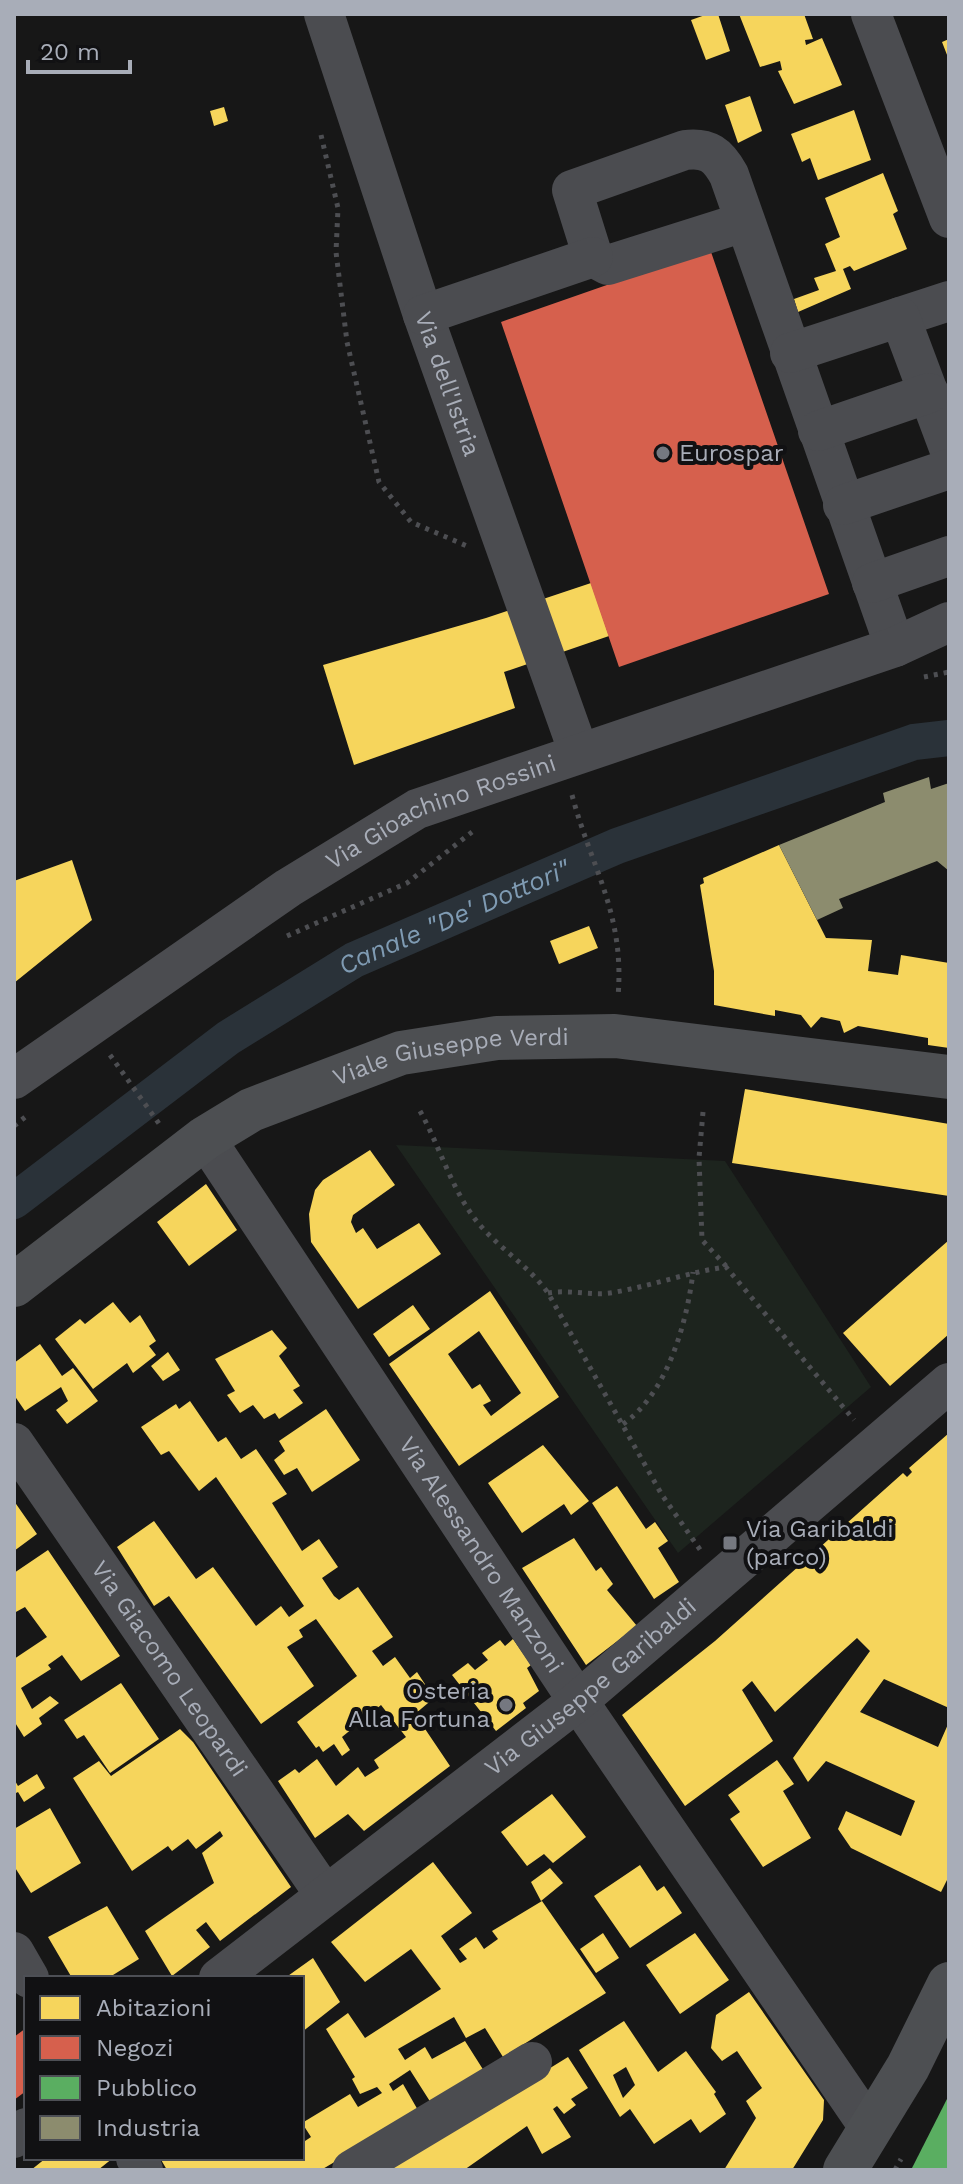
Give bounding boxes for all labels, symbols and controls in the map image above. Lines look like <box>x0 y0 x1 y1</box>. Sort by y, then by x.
scale bar <box>28 24 130 74</box>
text: 20 m <box>40 38 100 66</box>
street label: Via dell'Istria <box>409 308 486 460</box>
place label: Eurospar <box>679 439 784 467</box>
marker: Eurospar <box>654 444 672 462</box>
street label: Via Gioachino Rossini <box>321 749 560 875</box>
water label: Canale "De' Dottori" <box>333 853 576 981</box>
street label: Viale Giuseppe Verdi <box>329 1023 569 1092</box>
street label: Via Alessandro Manzoni <box>393 1432 569 1678</box>
place label: Via Garibaldi (parco) <box>746 1515 894 1571</box>
marker: Via Garibaldi (parco) <box>721 1534 739 1552</box>
street label: Via Giacomo Leopardi <box>85 1555 253 1782</box>
street label: Via Giuseppe Garibaldi <box>479 1592 702 1782</box>
place label: Osteria Alla Fortuna <box>348 1677 490 1733</box>
marker: Osteria Alla Fortuna <box>497 1696 515 1714</box>
legend <box>24 1976 304 2160</box>
text: Abitazioni <box>96 1994 212 2022</box>
text: Negozi <box>96 2034 173 2062</box>
text: Pubblico <box>96 2074 197 2102</box>
text: Industria <box>96 2114 200 2142</box>

